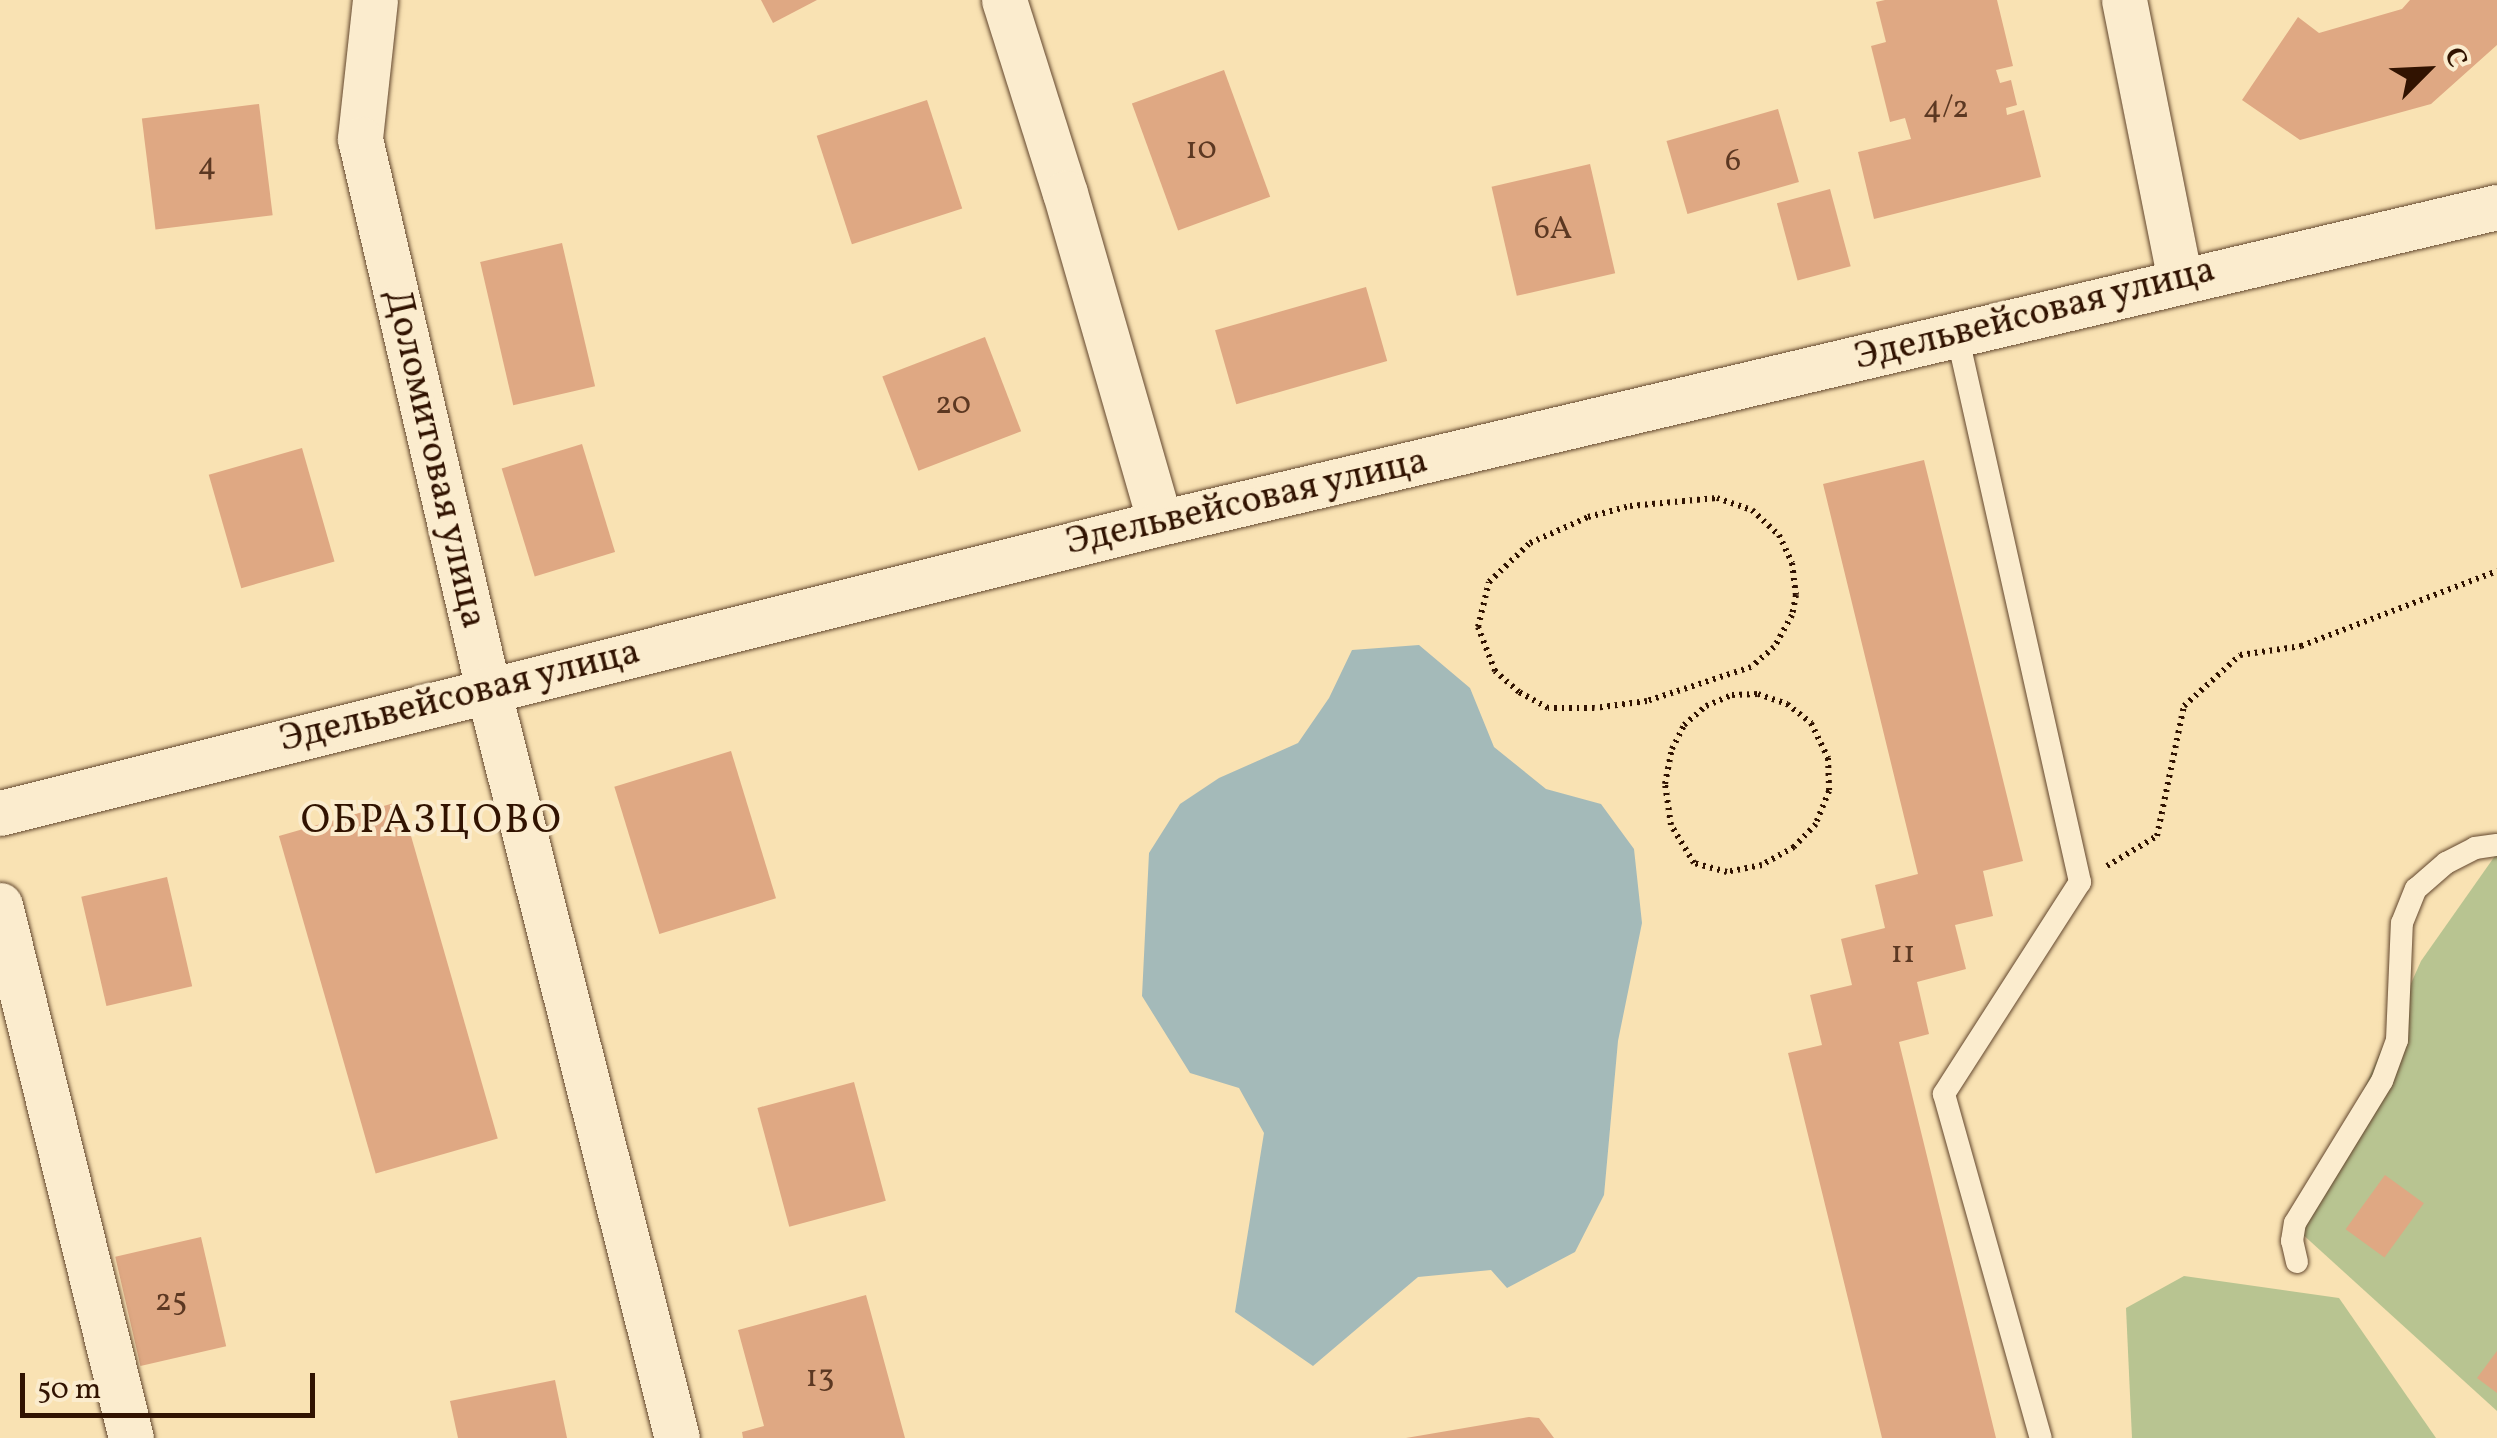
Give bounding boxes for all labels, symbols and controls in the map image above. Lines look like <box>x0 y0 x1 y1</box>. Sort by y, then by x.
north arrow <box>2377 20 2477 120</box>
text: С <box>2433 41 2476 74</box>
house number: 4/2 <box>1923 90 1969 128</box>
house number: 10 <box>1185 131 1217 169</box>
house number: 6 <box>1725 143 1741 181</box>
house number: 4 <box>197 147 217 185</box>
house number: 6А <box>1534 211 1572 249</box>
street label: Эдельвейсовая улица <box>1849 248 2221 382</box>
street label: Доломитовая улица <box>373 284 495 634</box>
house number: 20 <box>935 386 971 424</box>
street label: Эдельвейсовая улица <box>1061 439 1433 567</box>
street label: Эдельвейсовая улица <box>274 630 646 764</box>
district label: ОБРАЗЦОВО <box>301 798 563 846</box>
house number: 11 <box>1891 935 1915 973</box>
house number: 25 <box>155 1283 187 1321</box>
scale bar <box>25 1353 320 1415</box>
house number: 13 <box>806 1359 834 1397</box>
text: 50 m <box>37 1369 101 1411</box>

